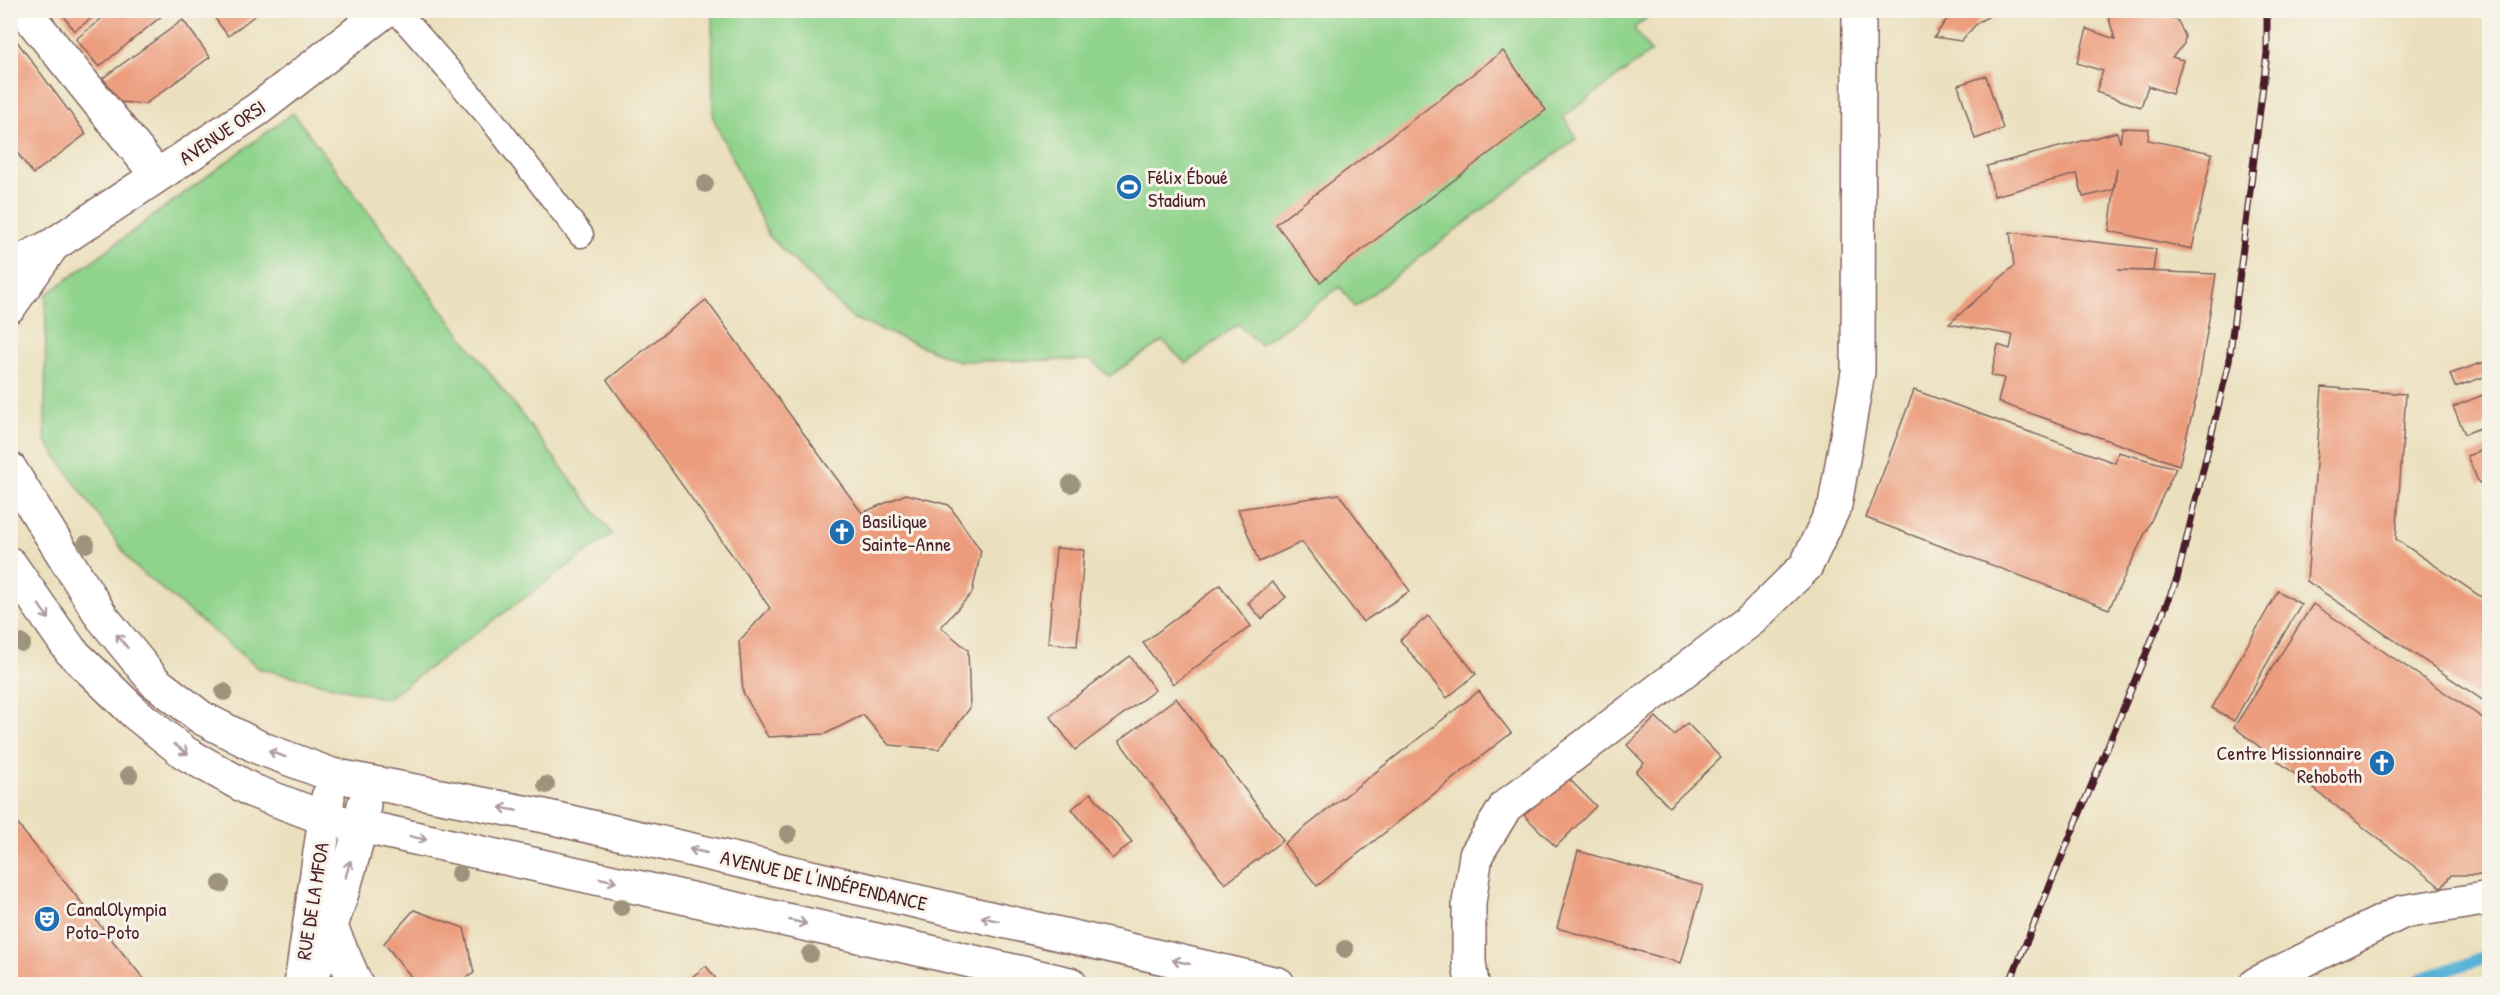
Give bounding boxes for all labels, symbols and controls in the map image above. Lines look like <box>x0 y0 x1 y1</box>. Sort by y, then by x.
street label: AVENUE ORSI <box>173 93 271 171</box>
place label: Félix Éboué Stadium <box>1147 163 1228 213</box>
sports icon: Félix Éboué Stadium <box>1114 172 1144 202</box>
place label: Basilique Sainte-Anne <box>862 507 951 557</box>
church icon: Basilique Sainte-Anne <box>827 517 857 547</box>
one-way arrow <box>38 603 50 620</box>
one-way arrow <box>116 633 129 649</box>
place label: Centre Missionnaire Rehoboth <box>2217 739 2362 789</box>
one-way arrow <box>173 742 189 755</box>
one-way arrow <box>268 748 287 759</box>
church icon: Centre Missionnaire Rehoboth <box>2367 748 2397 778</box>
one-way arrow <box>498 803 518 814</box>
one-way arrow <box>408 833 427 845</box>
street label: RUE DE LA MFOA <box>289 840 335 962</box>
street label: AVENUE DE L'INDÉPENDANCE <box>718 843 930 917</box>
one-way arrow <box>689 845 708 857</box>
one-way arrow <box>343 860 354 879</box>
one-way arrow <box>598 875 617 886</box>
place label: CanalOlympia Poto-Poto <box>66 895 167 945</box>
theatre icon: CanalOlympia Poto-Poto <box>32 904 62 934</box>
one-way arrow <box>981 912 1000 924</box>
one-way arrow <box>788 917 808 928</box>
one-way arrow <box>1171 956 1191 967</box>

